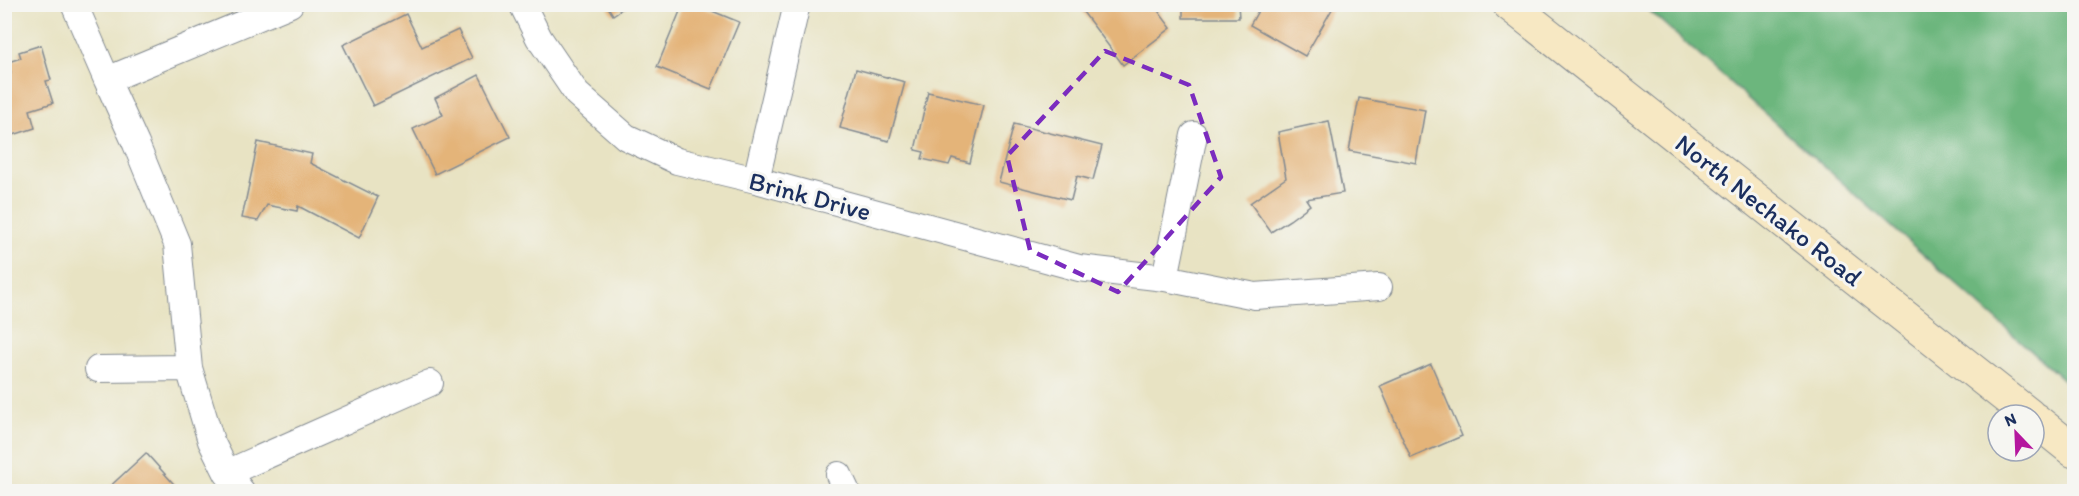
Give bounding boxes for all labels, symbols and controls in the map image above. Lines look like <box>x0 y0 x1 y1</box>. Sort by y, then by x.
street label: North Nechako Road <box>1669 127 1870 293</box>
street label: Brink Drive <box>746 164 874 228</box>
north arrow <box>1986 403 2046 463</box>
text: N <box>2002 409 2019 431</box>

